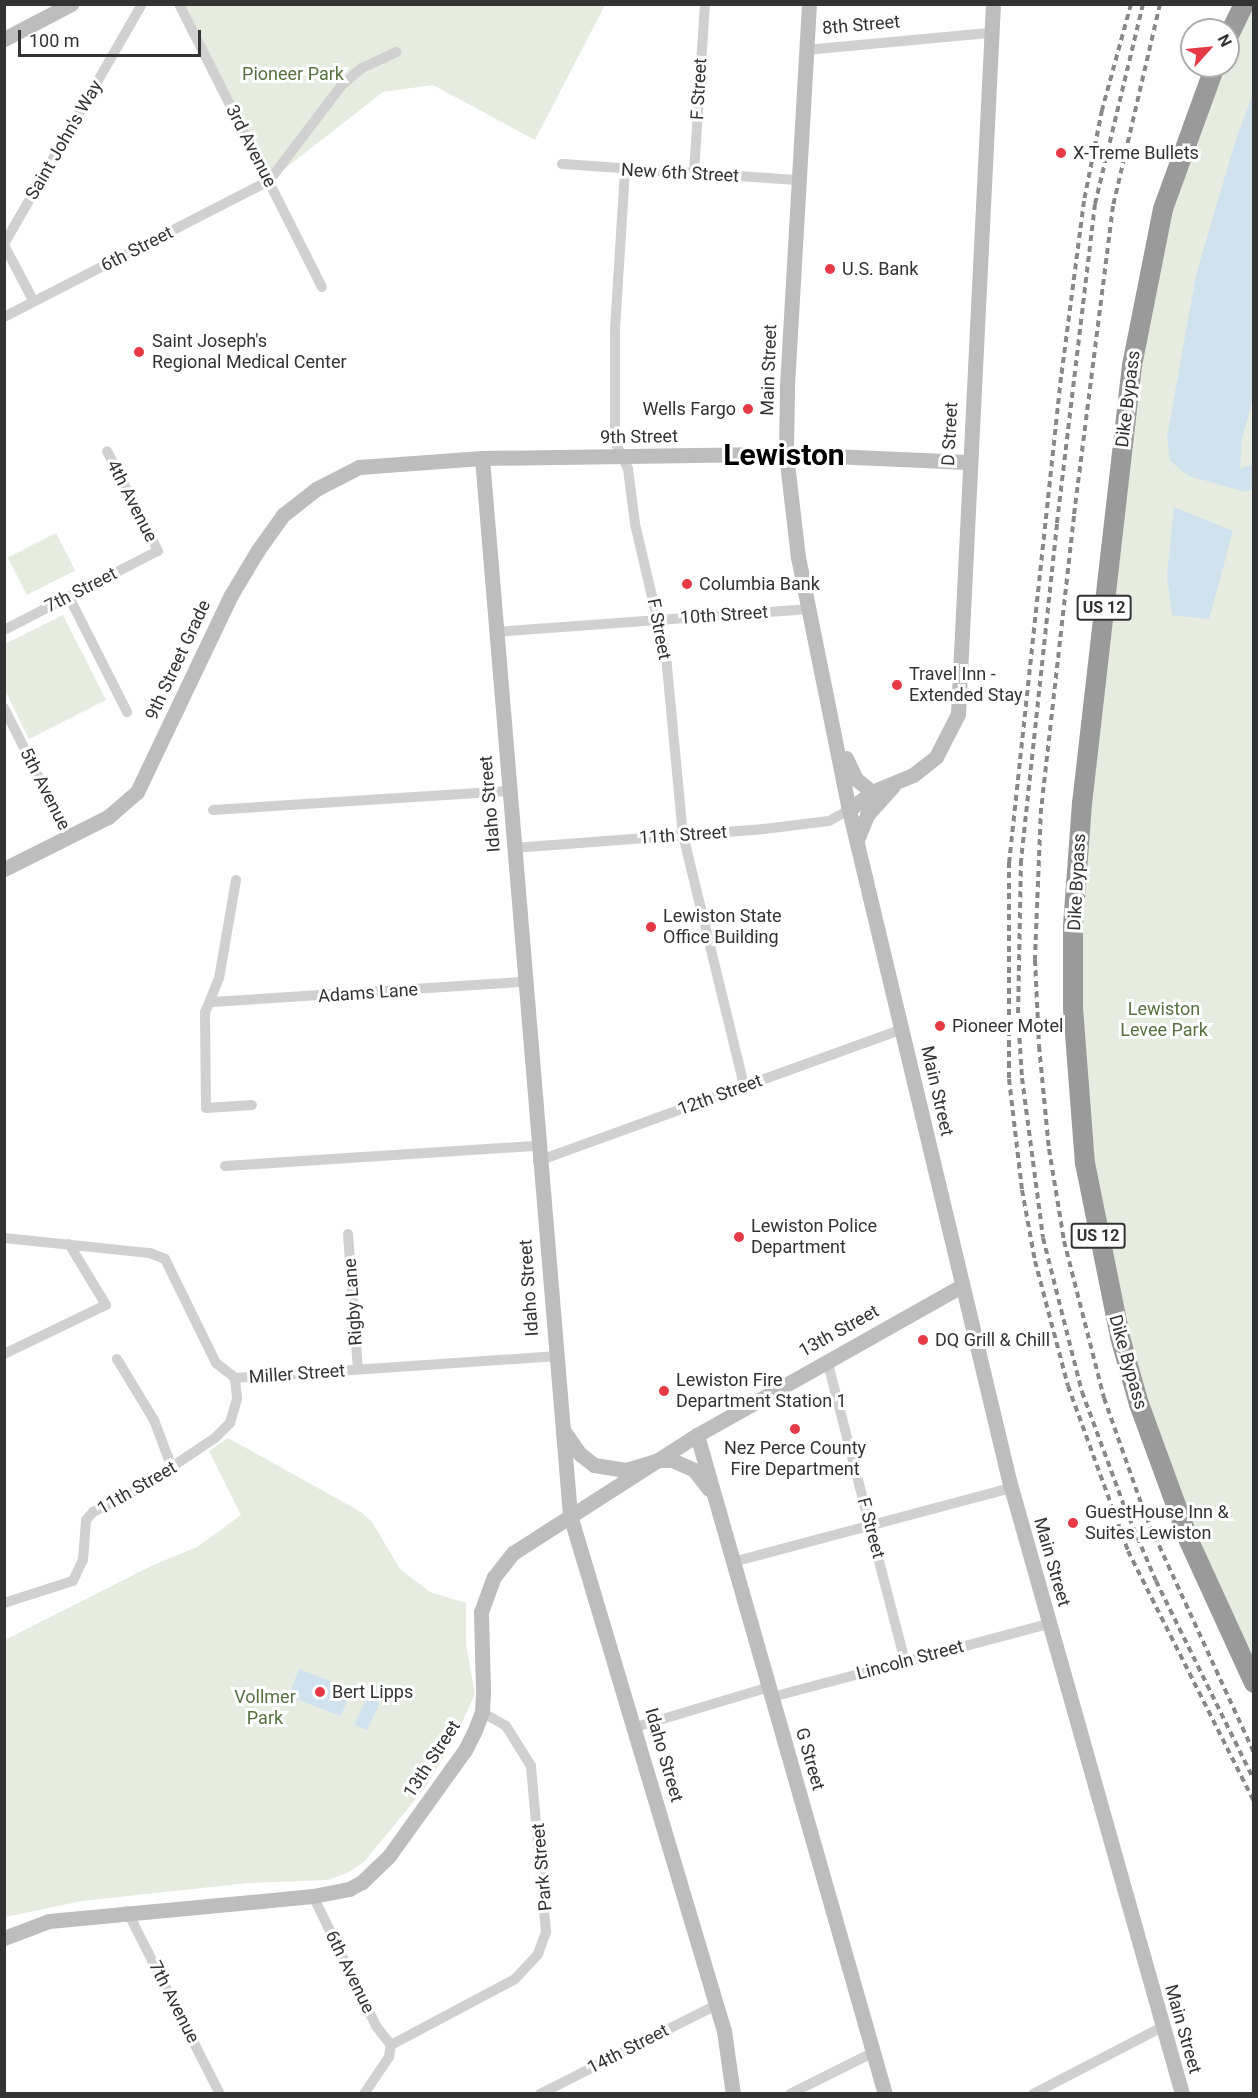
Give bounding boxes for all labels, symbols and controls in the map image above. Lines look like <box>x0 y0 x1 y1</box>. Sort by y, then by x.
street label: 8th Street <box>821 11 901 39</box>
scale bar <box>21 18 204 56</box>
north arrow <box>1180 18 1240 78</box>
text: 100 m <box>29 30 80 51</box>
text: N <box>1214 31 1236 50</box>
street label: F Street <box>687 58 711 120</box>
park label: Pioneer Park <box>242 63 344 85</box>
street label: Saint John's Way <box>21 76 107 204</box>
street label: 3rd Avenue <box>221 101 281 191</box>
place label: X-Treme Bullets <box>1073 142 1199 164</box>
marker: X-Treme Bullets <box>1054 146 1068 160</box>
street label: New 6th Street <box>620 159 740 187</box>
street label: 6th Street <box>97 222 177 276</box>
place label: U.S. Bank <box>842 258 918 280</box>
marker: U.S. Bank <box>823 262 837 276</box>
street label: Main Street <box>757 324 781 416</box>
place label: Saint Joseph's Regional Medical Center <box>152 331 347 374</box>
marker: Saint Joseph's Regional Medical Center <box>130 343 148 361</box>
street label: Dike Bypass <box>1111 349 1145 449</box>
place label: Wells Fargo <box>643 398 736 420</box>
marker: Wells Fargo <box>741 402 755 416</box>
street label: D Street <box>938 402 962 466</box>
street label: 9th Street <box>600 426 678 448</box>
district label: Lewiston <box>723 437 845 473</box>
street label: 4th Avenue <box>102 456 162 546</box>
street label: 7th Street <box>41 563 121 617</box>
place label: Columbia Bank <box>699 573 820 595</box>
marker: Columbia Bank <box>680 577 694 591</box>
road number: US 12 <box>1076 595 1132 621</box>
street label: 9th Street Grade <box>141 597 215 723</box>
street label: F Street <box>642 597 676 661</box>
street label: 10th Street <box>679 601 769 629</box>
place label: Travel Inn - Extended Stay <box>909 664 1023 706</box>
marker: Travel Inn - Extended Stay <box>890 678 904 692</box>
street label: 5th Avenue <box>15 744 75 834</box>
street label: Idaho Street <box>475 755 505 853</box>
street label: 11th Street <box>638 821 728 849</box>
street label: Dike Bypass <box>1064 833 1090 931</box>
place label: Lewiston State Office Building <box>663 906 782 948</box>
marker: Lewiston State Office Building <box>644 920 658 934</box>
street label: Adams Lane <box>317 979 419 1007</box>
park label: Lewiston Levee Park <box>1120 999 1208 1042</box>
place label: Pioneer Motel <box>952 1015 1063 1037</box>
marker: Pioneer Motel <box>933 1019 947 1033</box>
street label: Main Street <box>916 1044 958 1138</box>
street label: 12th Street <box>675 1070 765 1120</box>
place label: Lewiston Police Department <box>751 1216 877 1258</box>
road number: US 12 <box>1070 1223 1126 1249</box>
marker: Lewiston Police Department <box>732 1230 746 1244</box>
street label: Idaho Street <box>515 1239 543 1337</box>
street label: Rigby Lane <box>339 1258 367 1346</box>
street label: 13th Street <box>795 1300 883 1362</box>
street label: Dike Bypass <box>1104 1312 1152 1412</box>
place label: DQ Grill & Chill <box>935 1329 1050 1351</box>
marker: DQ Grill & Chill <box>916 1333 930 1347</box>
street label: Miller Street <box>248 1360 346 1388</box>
place label: Lewiston Fire Department Station 1 <box>676 1370 847 1412</box>
marker: Lewiston Fire Department Station 1 <box>657 1384 671 1398</box>
marker: Nez Perce County Fire Department <box>788 1422 802 1436</box>
place label: Nez Perce County Fire Department <box>724 1438 866 1480</box>
street label: 11th Street <box>94 1457 180 1519</box>
street label: F Street <box>853 1495 889 1561</box>
place label: GuestHouse Inn & Suites Lewiston <box>1085 1502 1229 1544</box>
street label: Main Street <box>1029 1515 1075 1609</box>
marker: GuestHouse Inn & Suites Lewiston <box>1066 1516 1080 1530</box>
street label: Lincoln Street <box>854 1635 966 1685</box>
place label: Bert Lipps <box>332 1681 413 1703</box>
marker: Bert Lipps <box>313 1685 327 1699</box>
park label: Vollmer Park <box>234 1687 296 1730</box>
street label: Idaho Street <box>640 1705 688 1805</box>
street label: 13th Street <box>399 1716 465 1802</box>
street label: G Street <box>791 1725 829 1793</box>
street label: Park Street <box>527 1822 557 1912</box>
street label: 6th Avenue <box>321 1927 379 2017</box>
street label: 7th Avenue <box>144 1957 204 2047</box>
street label: Main Street <box>1160 1982 1206 2076</box>
street label: 14th Street <box>584 2019 672 2079</box>

